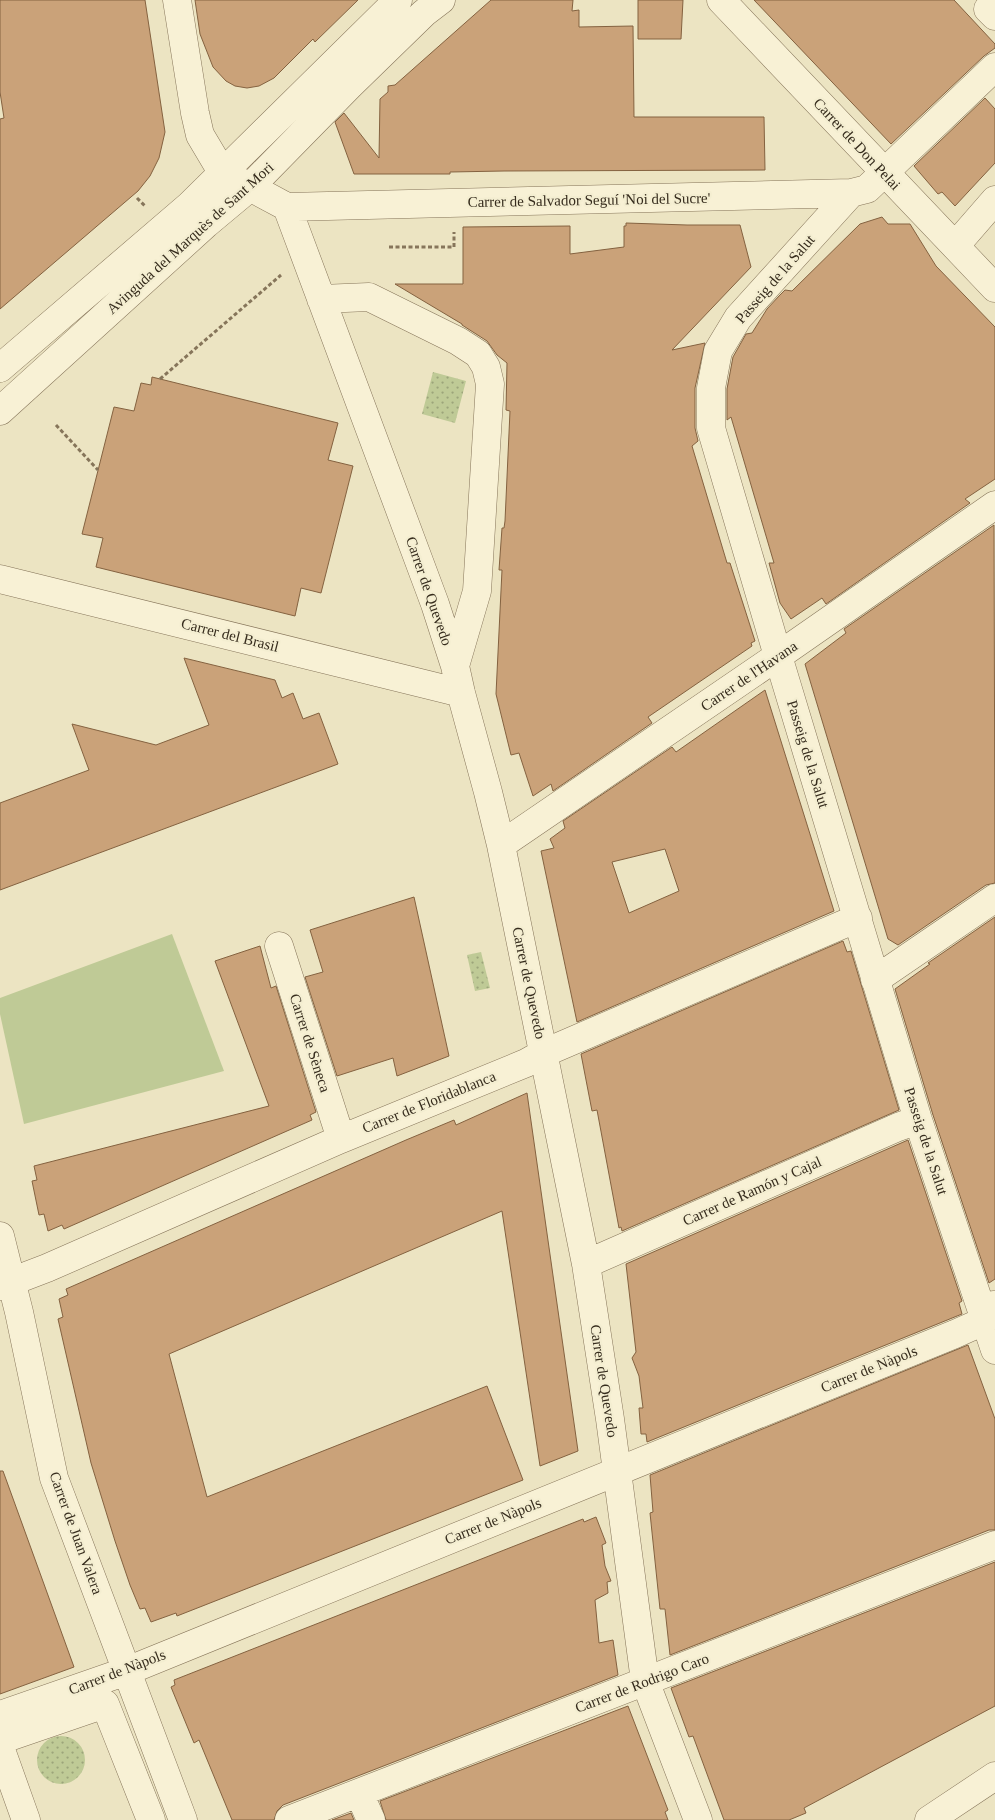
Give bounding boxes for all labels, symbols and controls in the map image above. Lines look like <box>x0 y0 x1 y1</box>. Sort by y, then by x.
street label: Carrer de Don Pelai <box>810 95 904 193</box>
street label: Avinguda del Marquès de Sant Mori <box>103 159 277 317</box>
street label: Carrer de Salvador Seguí 'Noi del Sucre' <box>467 190 711 210</box>
street label: Passeig de la Salut <box>732 231 818 327</box>
street label: Carrer de Quevedo <box>403 534 455 648</box>
street label: Carrer del Brasil <box>180 615 280 655</box>
street label: Carrer de l'Havana <box>698 638 800 714</box>
street label: Passeig de la Salut <box>784 698 832 811</box>
street label: Carrer de Quevedo <box>509 926 549 1040</box>
street label: Carrer de Sèneca <box>287 992 334 1095</box>
street label: Carrer de Floridablanca <box>360 1068 498 1136</box>
street label: Passeig de la Salut <box>901 1085 951 1198</box>
street label: Carrer de Ramón y Cajal <box>680 1153 824 1229</box>
street label: Carrer de Quevedo <box>587 1323 621 1439</box>
street label: Carrer de Nàpols <box>818 1342 920 1396</box>
street label: Carrer de Juan Valera <box>46 1470 106 1597</box>
street label: Carrer de Nàpols <box>442 1494 544 1548</box>
street label: Carrer de Nàpols <box>66 1646 168 1698</box>
street label: Carrer de Rodrigo Caro <box>573 1650 711 1716</box>

